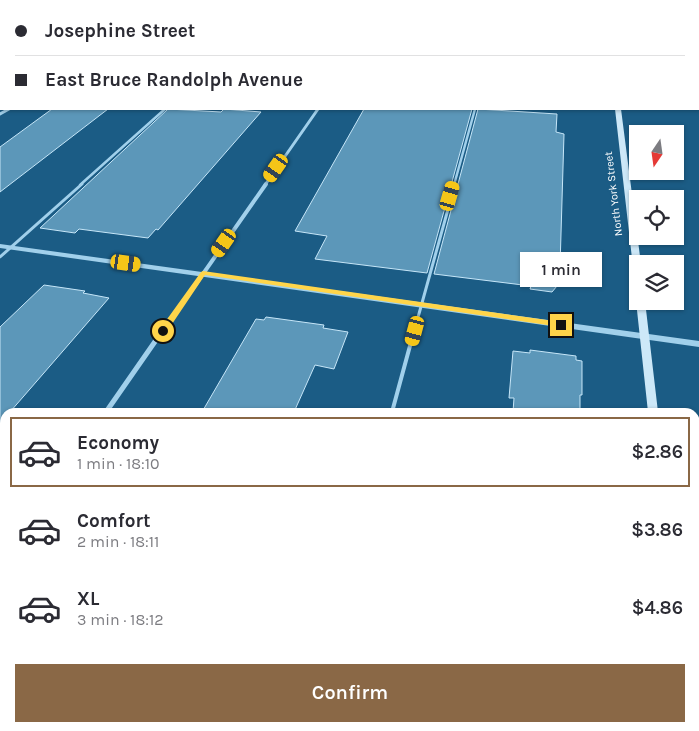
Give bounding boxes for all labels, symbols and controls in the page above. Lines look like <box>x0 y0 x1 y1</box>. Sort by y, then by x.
text: Josephine Street <box>45 20 195 42</box>
text: East Bruce Randolph Avenue <box>45 69 303 91</box>
north arrow <box>629 125 684 180</box>
map controls <box>629 125 684 310</box>
car <box>261 151 290 185</box>
street label: North York Street <box>602 151 625 237</box>
car <box>438 180 461 212</box>
button: locate <box>629 190 684 245</box>
car <box>209 226 238 260</box>
callout: 1 min <box>520 252 602 288</box>
car <box>110 253 141 273</box>
button: layers <box>629 255 684 310</box>
text: 1 min <box>541 260 581 279</box>
route end <box>550 314 572 336</box>
car <box>403 315 426 347</box>
route start <box>152 320 174 342</box>
icon: car <box>17 430 62 475</box>
text: Economy <box>77 432 159 454</box>
text: $2.86 <box>631 441 683 463</box>
text: 1 min · 18:10 <box>77 454 160 473</box>
icon: car <box>17 508 62 553</box>
text: Comfort <box>77 510 151 532</box>
text: $3.86 <box>631 519 683 541</box>
text: 2 min · 18:11 <box>77 532 159 551</box>
icon: car <box>17 586 62 631</box>
text: XL <box>77 588 99 610</box>
text: $4.86 <box>632 597 683 619</box>
text: 3 min · 18:12 <box>77 610 163 629</box>
button: Confirm <box>15 664 685 722</box>

